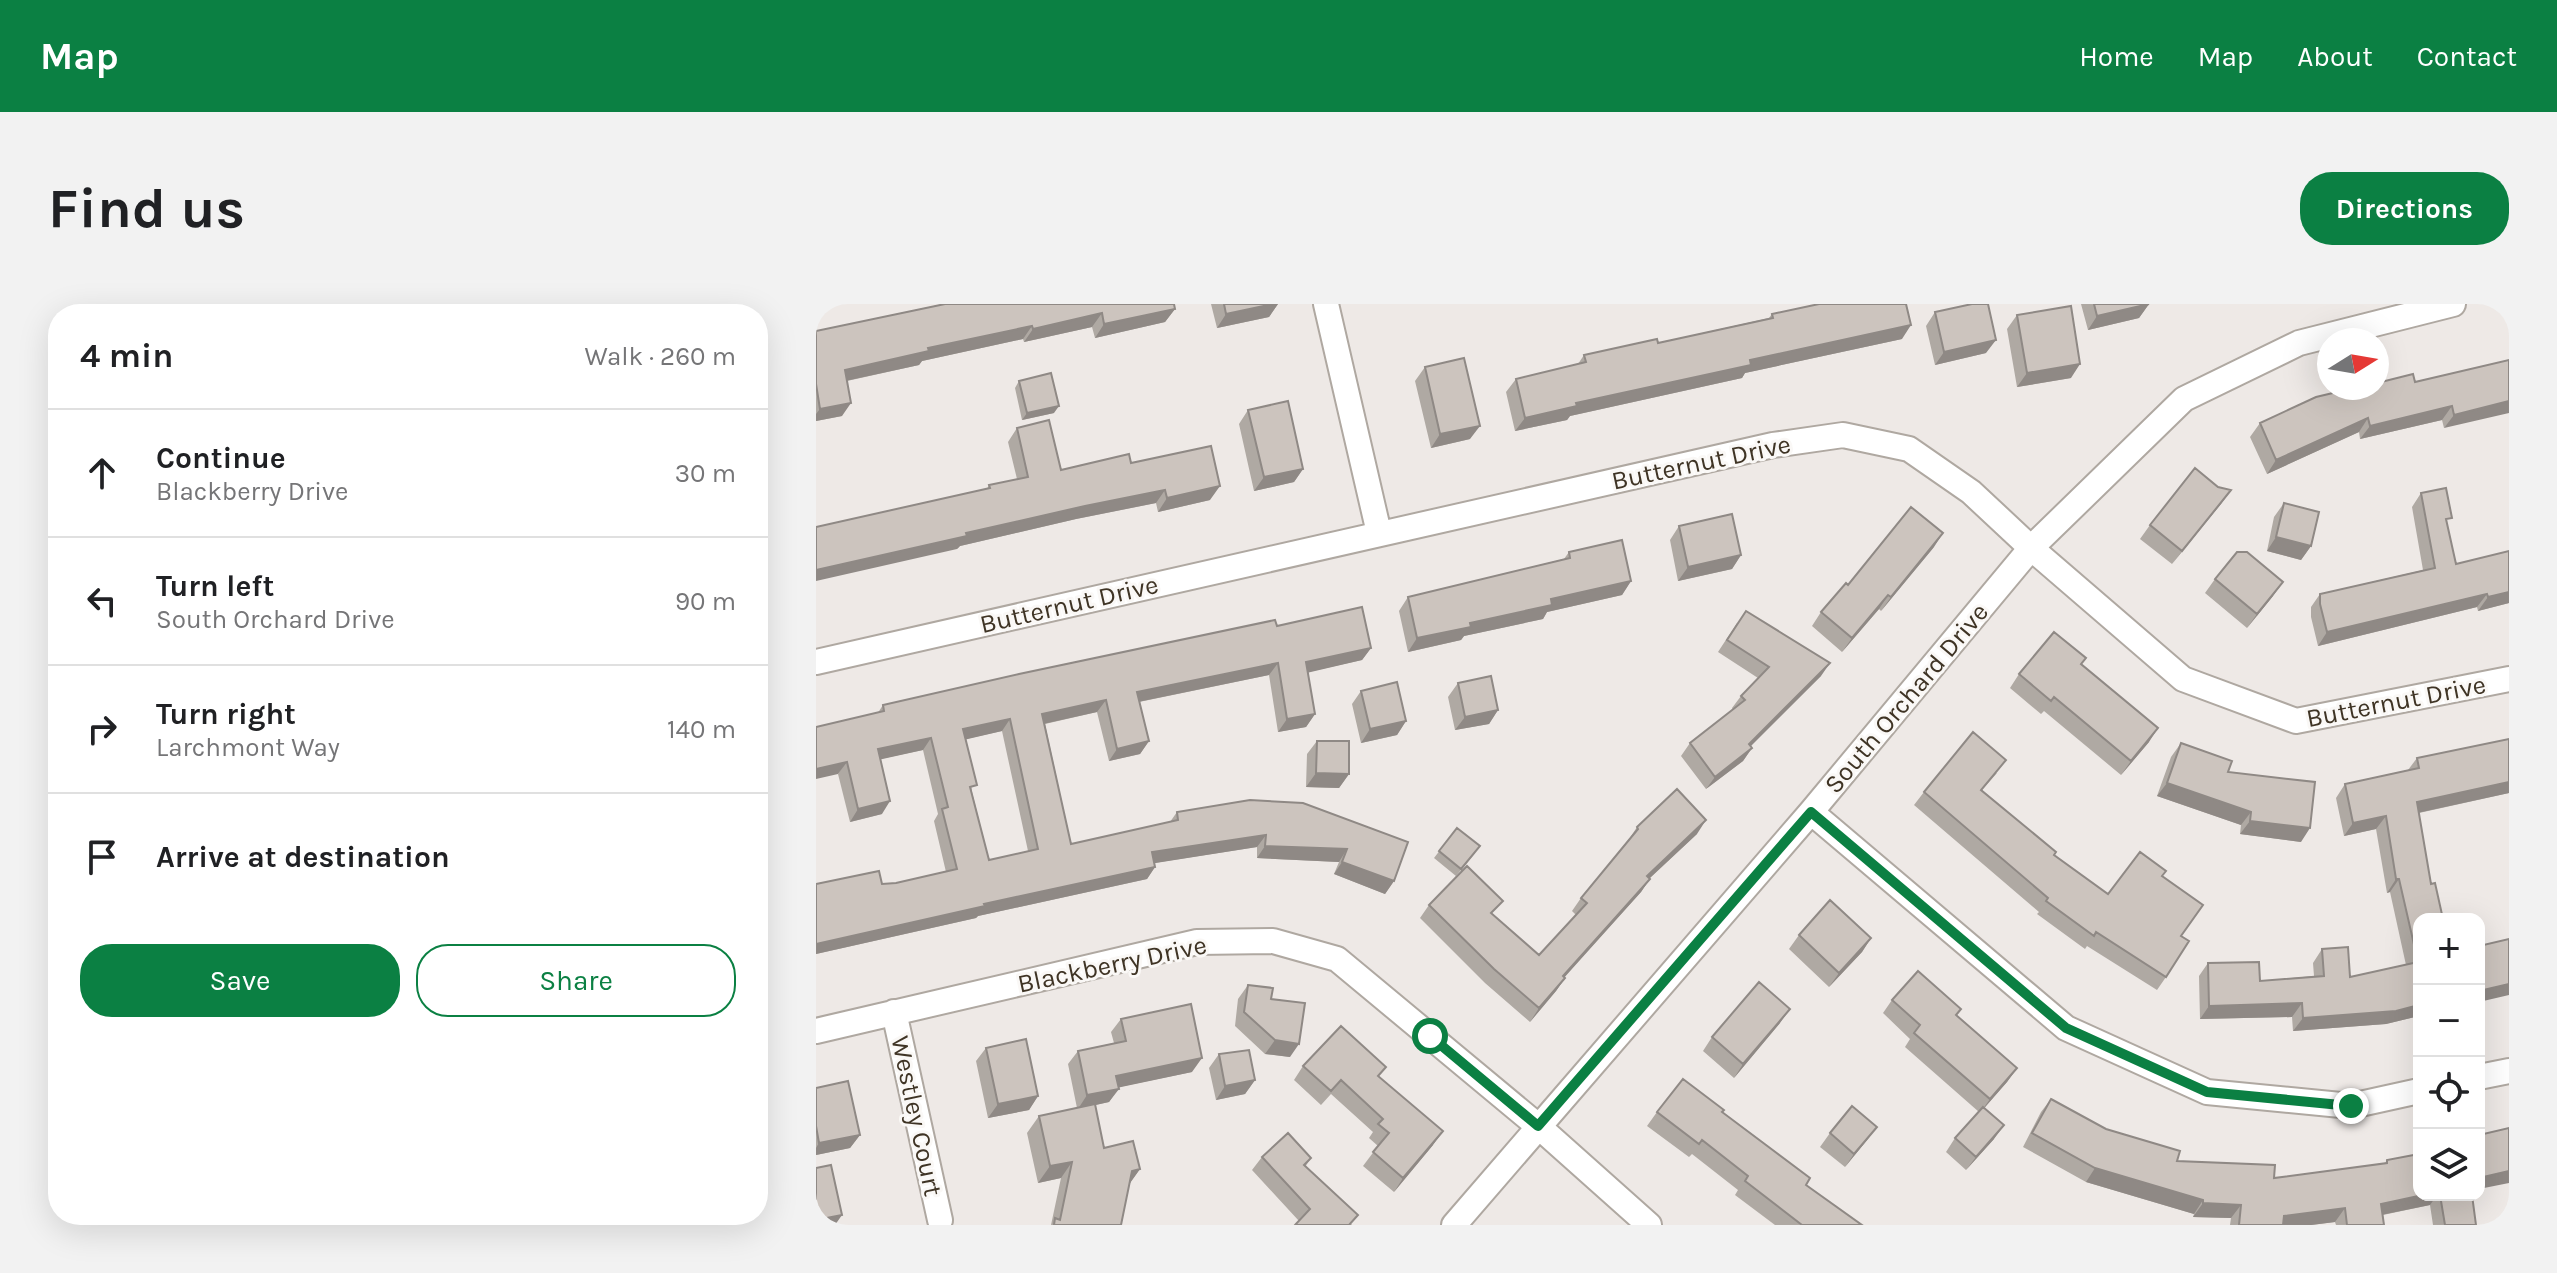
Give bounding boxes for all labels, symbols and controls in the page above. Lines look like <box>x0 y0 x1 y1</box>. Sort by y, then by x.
text: Map <box>40 34 119 79</box>
text: Home <box>2079 40 2154 73</box>
text: Map <box>2198 40 2253 73</box>
text: About <box>2297 40 2373 73</box>
text: Contact <box>2417 40 2517 73</box>
button: Directions <box>2300 172 2509 245</box>
text: Find us <box>48 176 245 241</box>
north arrow <box>2317 328 2389 400</box>
text: 4 min <box>80 336 173 376</box>
text: Walk · 260 m <box>584 341 736 372</box>
street label: Butternut Drive <box>1609 428 1793 497</box>
text: Continue <box>156 440 286 476</box>
icon: ahead <box>80 451 124 495</box>
text: 30 m <box>675 458 736 489</box>
text: Blackberry Drive <box>156 476 348 507</box>
text: Turn left <box>156 568 274 604</box>
street label: Butternut Drive <box>977 569 1161 640</box>
icon: left <box>80 579 124 623</box>
text: 90 m <box>675 586 736 617</box>
street label: South Orchard Drive <box>1818 597 1995 800</box>
text: South Orchard Drive <box>156 604 395 635</box>
street label: Butternut Drive <box>2304 669 2489 734</box>
text: Turn right <box>156 696 296 732</box>
icon: right <box>80 707 124 751</box>
text: 140 m <box>667 714 736 745</box>
text: Larchmont Way <box>156 732 340 763</box>
icon: arrive <box>80 835 124 879</box>
text: Arrive at destination <box>156 839 450 875</box>
map controls <box>2413 913 2485 1201</box>
button: + <box>2413 913 2485 985</box>
street label: Blackberry Drive <box>1015 929 1209 1000</box>
button: Save <box>80 944 400 1017</box>
button: Share <box>416 944 736 1017</box>
button: − <box>2413 985 2485 1057</box>
route start <box>1412 1018 1448 1054</box>
street label: Westley Court <box>884 1033 949 1199</box>
button: locate <box>2413 1057 2485 1129</box>
route end <box>2333 1088 2369 1124</box>
button: layers <box>2413 1129 2485 1201</box>

